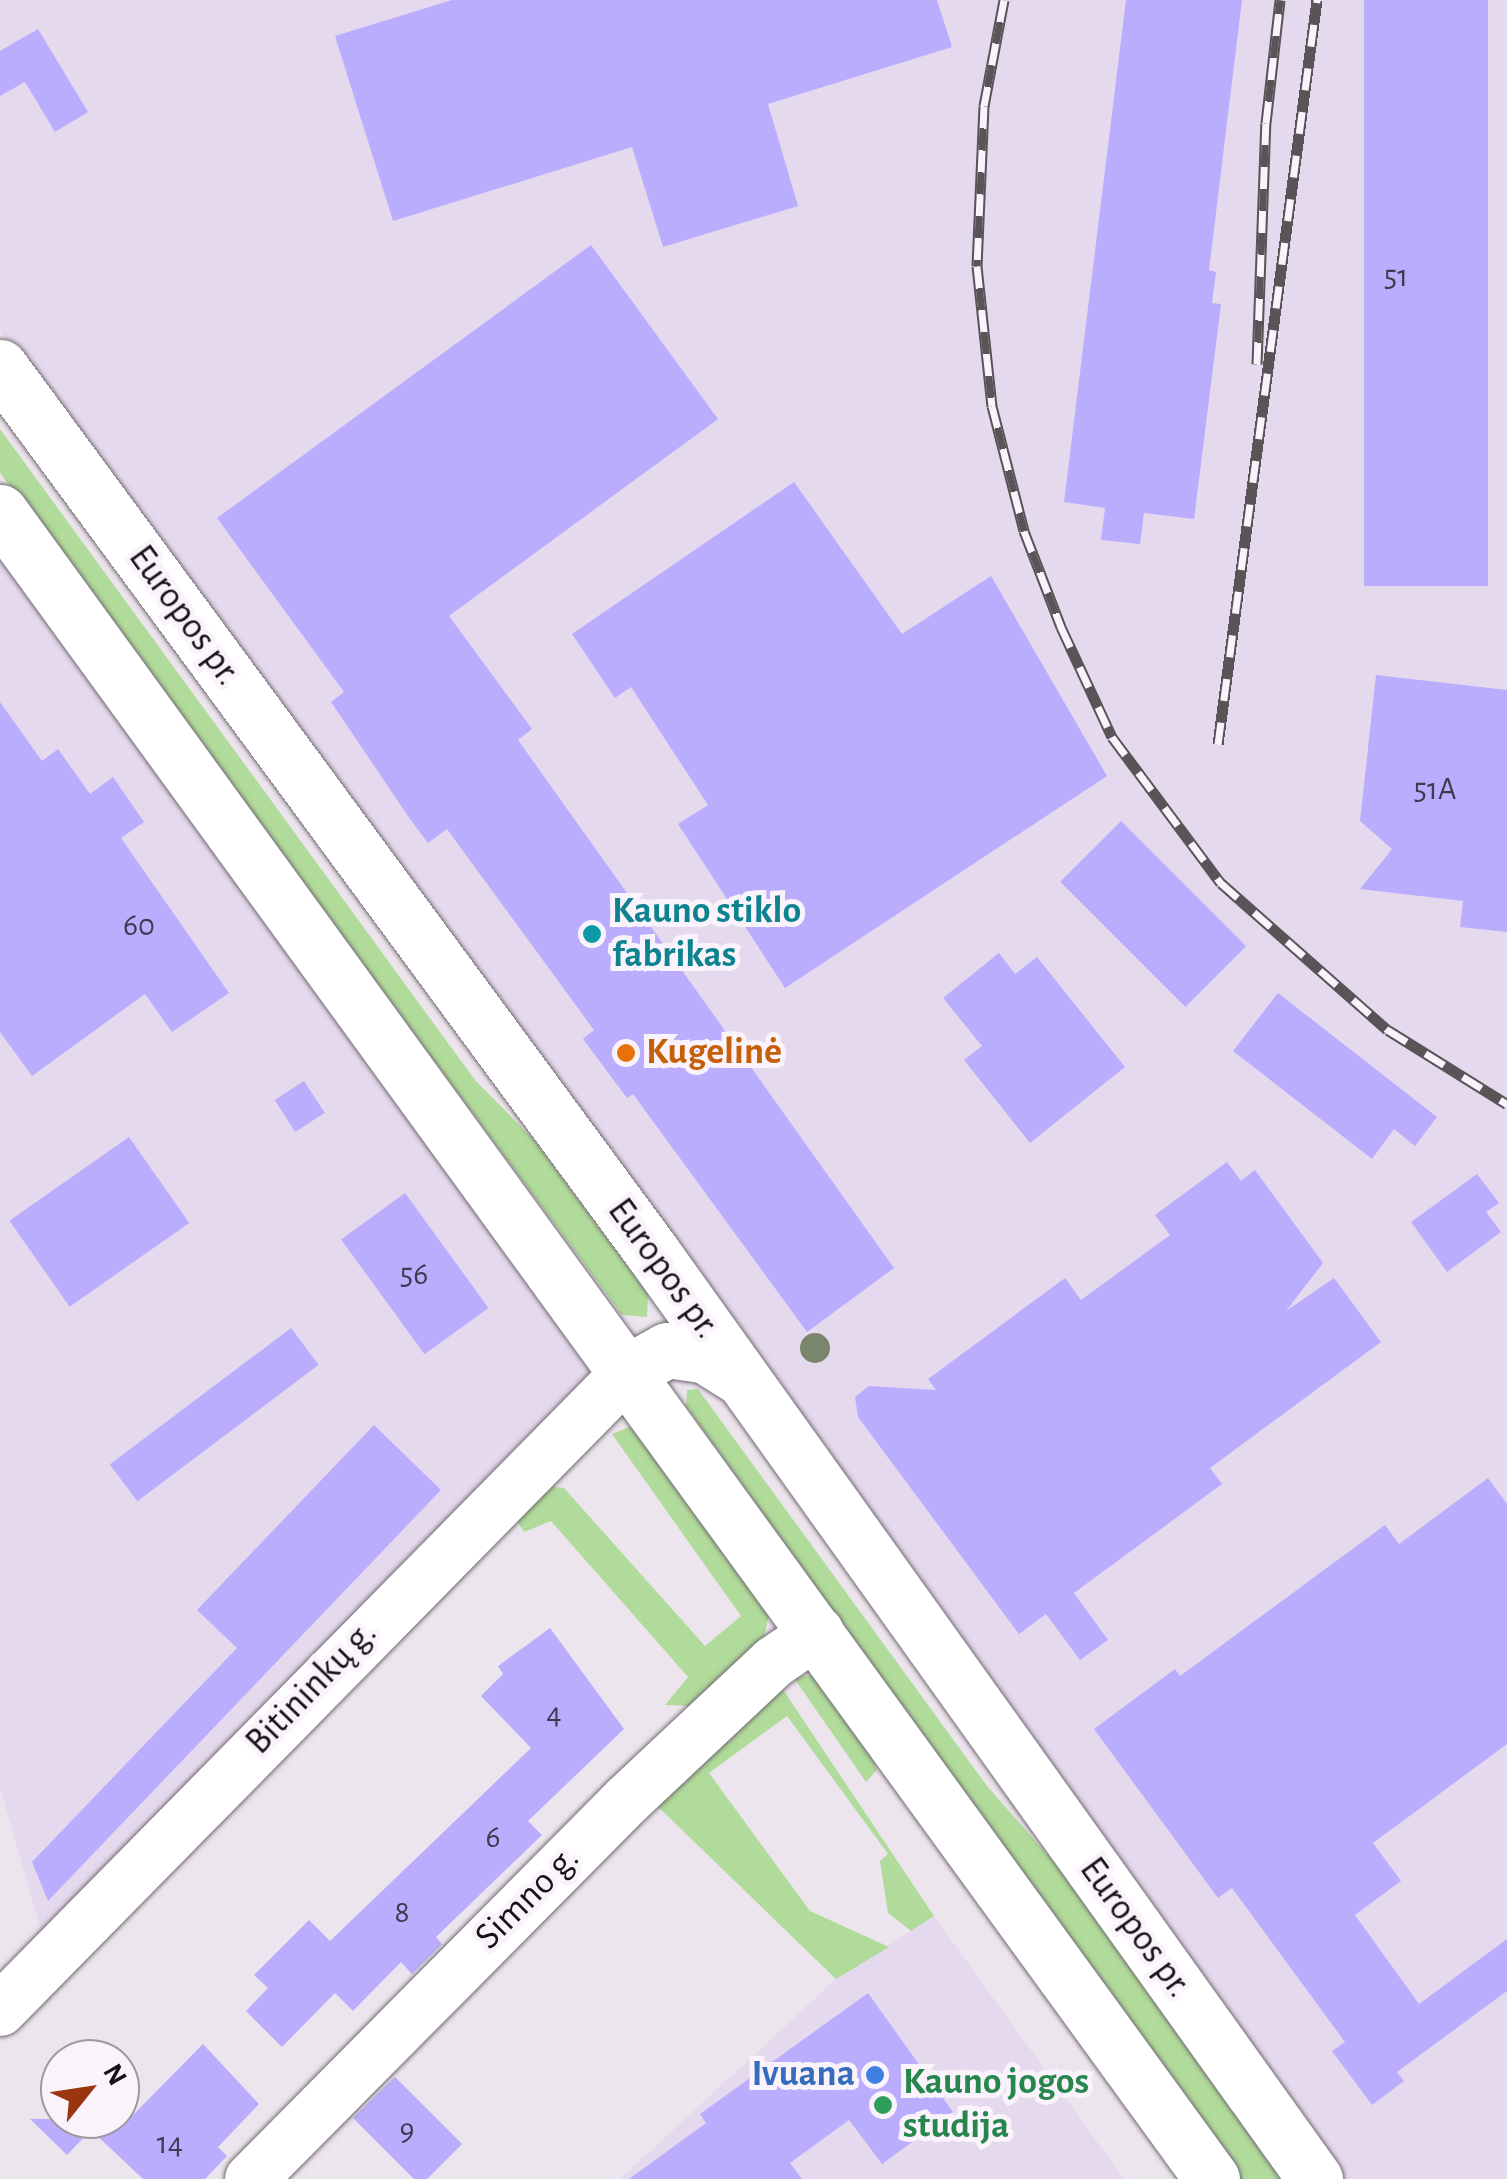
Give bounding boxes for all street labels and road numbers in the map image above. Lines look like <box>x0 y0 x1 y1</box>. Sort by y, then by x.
street label: Europos pr. <box>118 537 250 695</box>
street label: Europos pr. <box>597 1190 729 1348</box>
street label: Bitininkų g. <box>237 1611 387 1765</box>
street label: Simno g. <box>466 1836 590 1960</box>
street label: Europos pr. <box>1069 1849 1201 2007</box>

